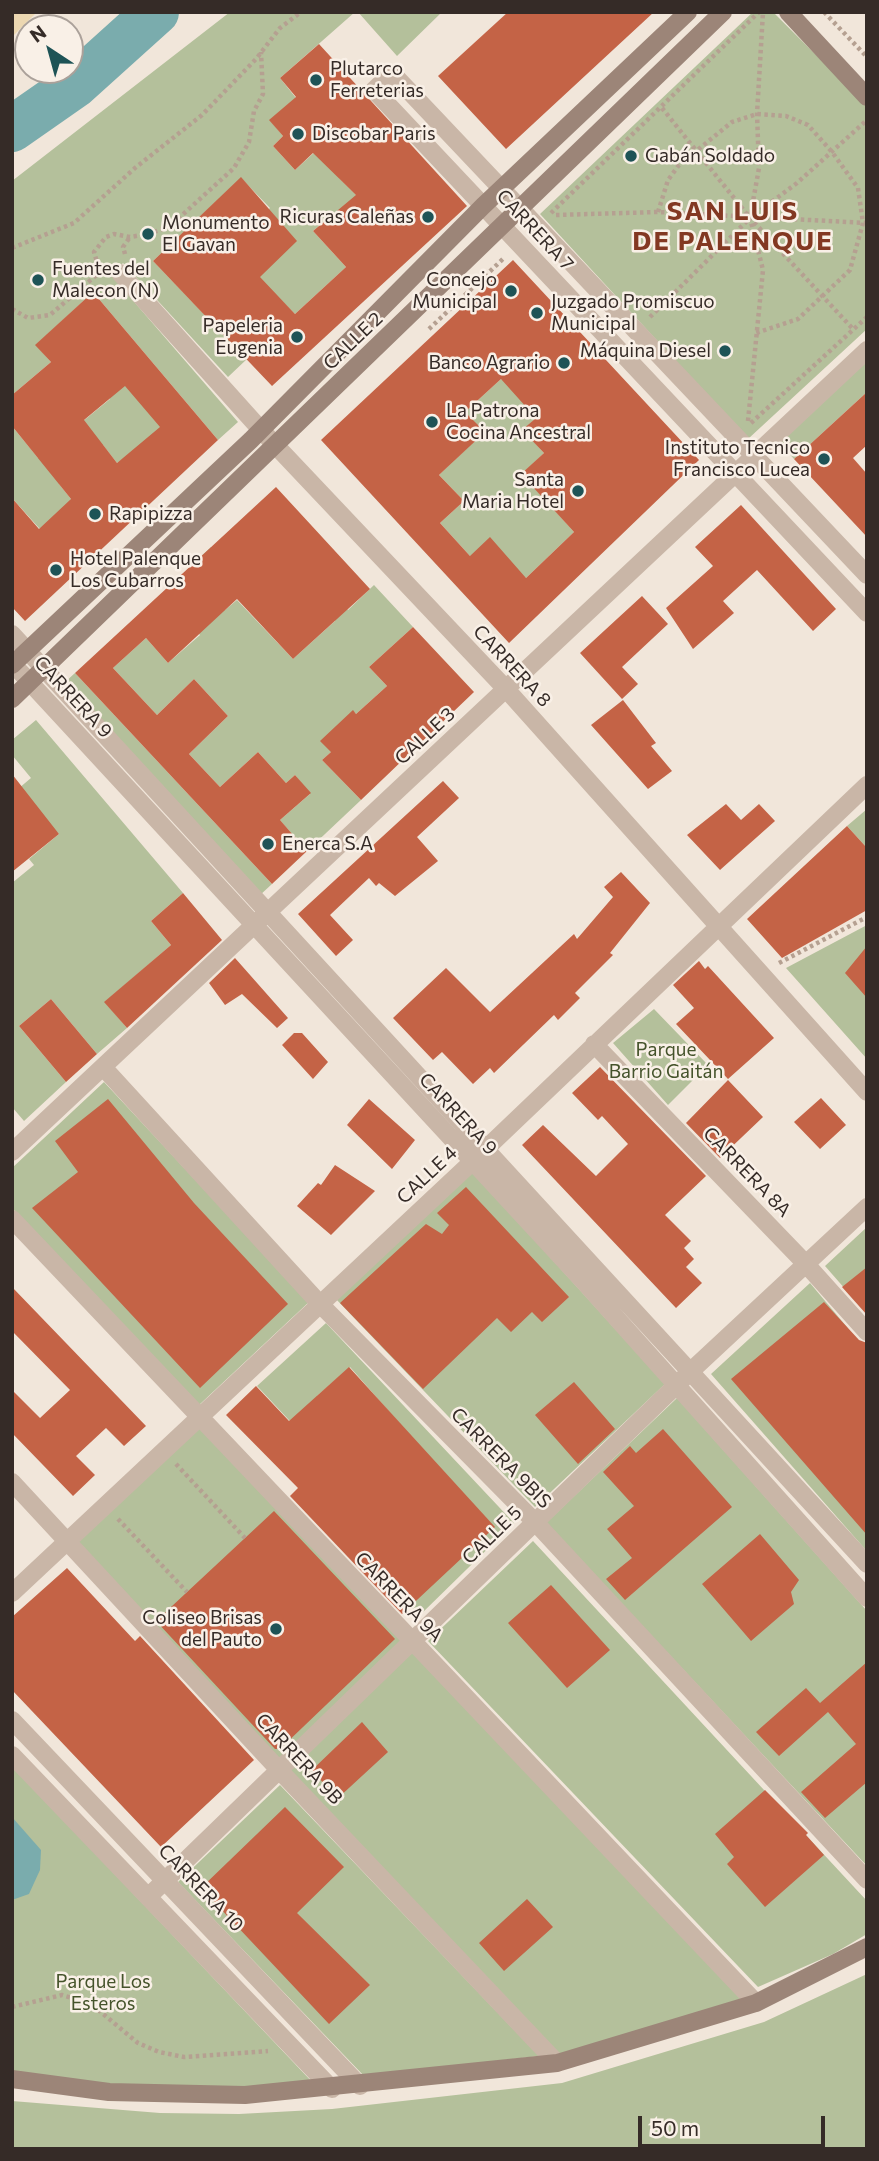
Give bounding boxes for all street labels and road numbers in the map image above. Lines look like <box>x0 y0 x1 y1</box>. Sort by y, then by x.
street label: CARRERA 7 <box>492 185 578 275</box>
street label: CALLE 2 <box>319 307 387 375</box>
street label: CARRERA 8 <box>468 620 556 712</box>
street label: CARRERA 9 <box>29 651 117 743</box>
street label: CALLE 3 <box>390 703 460 769</box>
street label: CARRERA 9 <box>414 1068 502 1160</box>
street label: CARRERA 8A <box>698 1122 796 1222</box>
street label: CALLE 4 <box>392 1141 462 1209</box>
street label: CARRERA 9BIS <box>446 1403 556 1513</box>
street label: CALLE 5 <box>458 1501 526 1569</box>
street label: CARRERA 9A <box>350 1547 448 1647</box>
street label: CARRERA 9B <box>251 1709 347 1809</box>
street label: CARRERA 10 <box>154 1839 248 1937</box>

